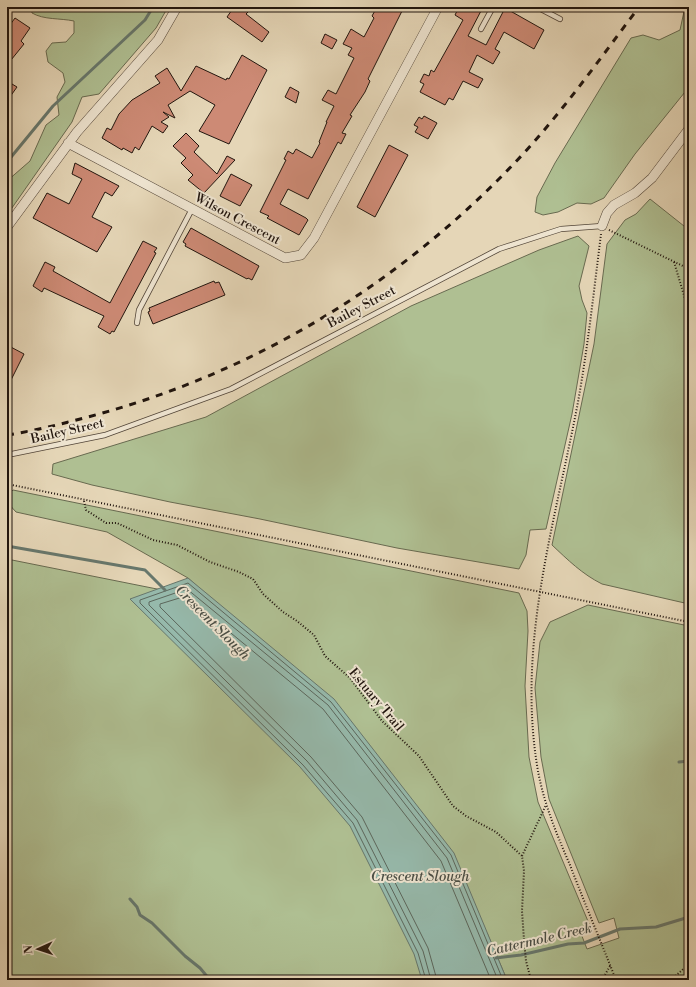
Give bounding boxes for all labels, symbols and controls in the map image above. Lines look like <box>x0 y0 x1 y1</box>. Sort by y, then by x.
street label: Wilson Crescent <box>191 189 284 248</box>
street label: Bailey Street <box>324 282 399 332</box>
street label: Bailey Street <box>28 415 106 447</box>
water label: Crescent Slough <box>171 582 254 664</box>
street label: Estuary Trail <box>345 665 407 735</box>
water label: Crescent Slough <box>371 868 469 886</box>
water label: Cattermole Creek <box>485 919 594 961</box>
north arrow <box>18 929 58 969</box>
text: N <box>22 944 36 954</box>

